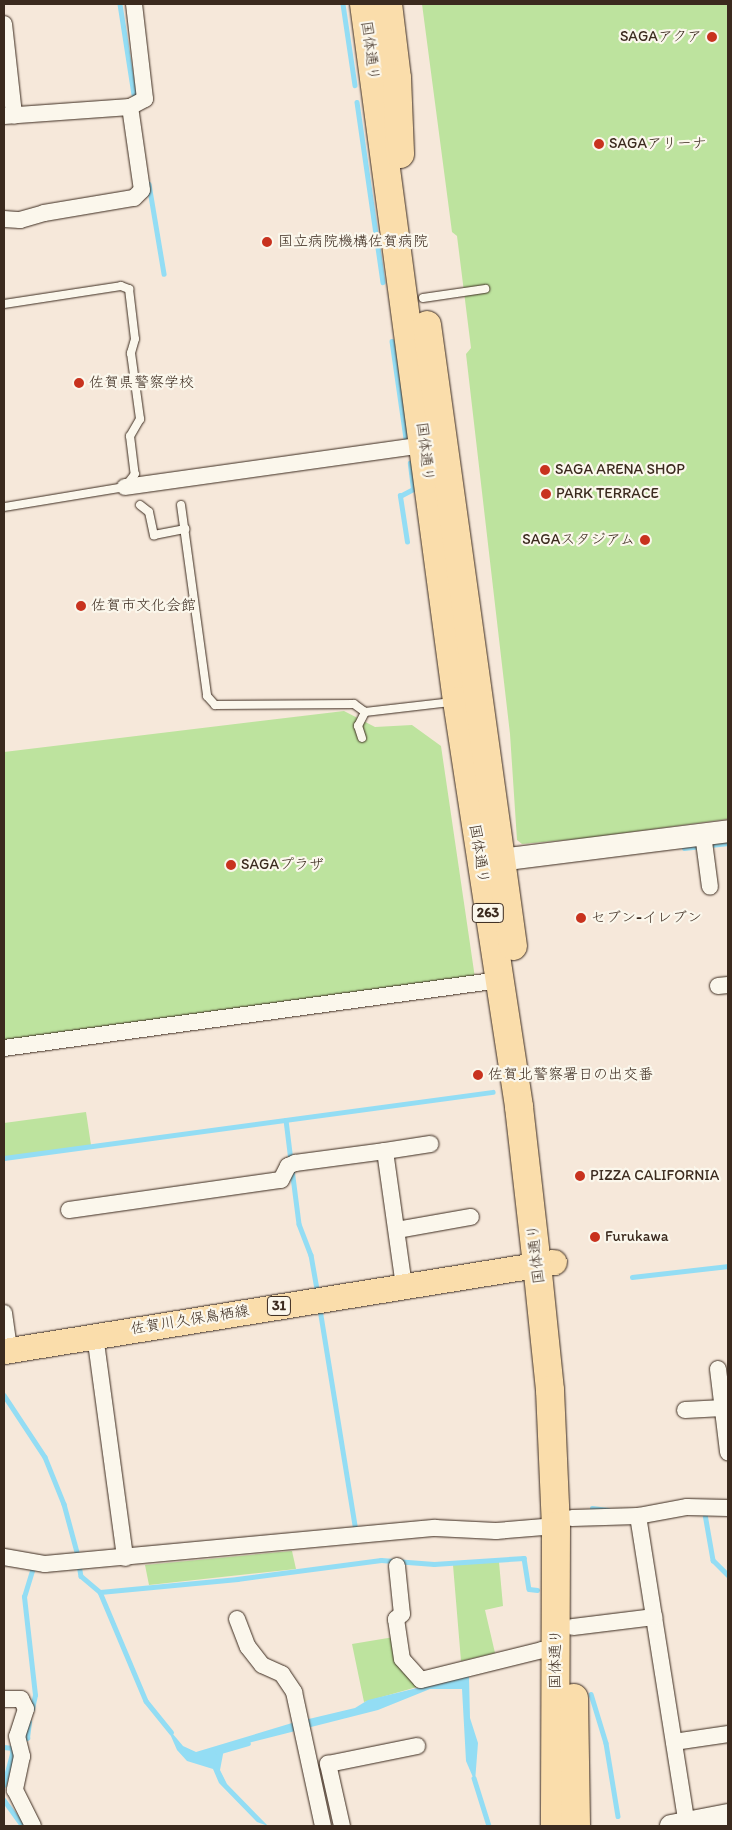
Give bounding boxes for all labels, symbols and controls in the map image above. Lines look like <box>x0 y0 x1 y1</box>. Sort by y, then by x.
street label: 国体通り <box>357 20 383 82</box>
place label: SAGAアクア <box>619 28 702 46</box>
marker: SAGAアクア <box>706 31 718 43</box>
place label: SAGAアリーナ <box>609 135 707 153</box>
marker: SAGAアリーナ <box>593 138 605 150</box>
place label: 国立病院機構佐賀病院 <box>278 233 428 251</box>
marker: 国立病院機構佐賀病院 <box>260 235 274 249</box>
place label: 佐賀県警察学校 <box>89 374 194 392</box>
marker: 佐賀県警察学校 <box>73 377 85 389</box>
street label: 国体通り <box>412 421 438 483</box>
place label: SAGA ARENA SHOP <box>555 461 685 479</box>
marker: SAGA ARENA SHOP <box>539 464 551 476</box>
place label: PARK TERRACE <box>556 485 659 503</box>
marker: PARK TERRACE <box>540 488 552 500</box>
place label: SAGAスタジアム <box>522 531 635 549</box>
marker: SAGAスタジアム <box>639 534 651 546</box>
place label: 佐賀市文化会館 <box>91 597 196 615</box>
marker: 佐賀市文化会館 <box>75 600 87 612</box>
street label: 国体通り <box>465 823 493 885</box>
place label: SAGAプラザ <box>241 856 324 874</box>
marker: SAGAプラザ <box>225 859 237 871</box>
road number: 263 <box>472 901 504 924</box>
place label: セブン-イレブン <box>591 909 702 927</box>
marker: セブン-イレブン <box>575 912 587 924</box>
place label: 佐賀北警察署日の出交番 <box>488 1066 653 1084</box>
marker: 佐賀北警察署日の出交番 <box>472 1069 484 1081</box>
place label: PIZZA CALIFORNIA <box>590 1167 718 1185</box>
marker: PIZZA CALIFORNIA <box>574 1170 586 1182</box>
street label: 国体通り <box>523 1223 549 1285</box>
place label: Furukawa <box>605 1228 668 1246</box>
marker: Furukawa <box>589 1231 601 1243</box>
road number: 31 <box>266 1294 292 1318</box>
street label: 佐賀川久保鳥栖線 <box>129 1302 251 1338</box>
street label: 国体通り <box>547 1629 565 1689</box>

